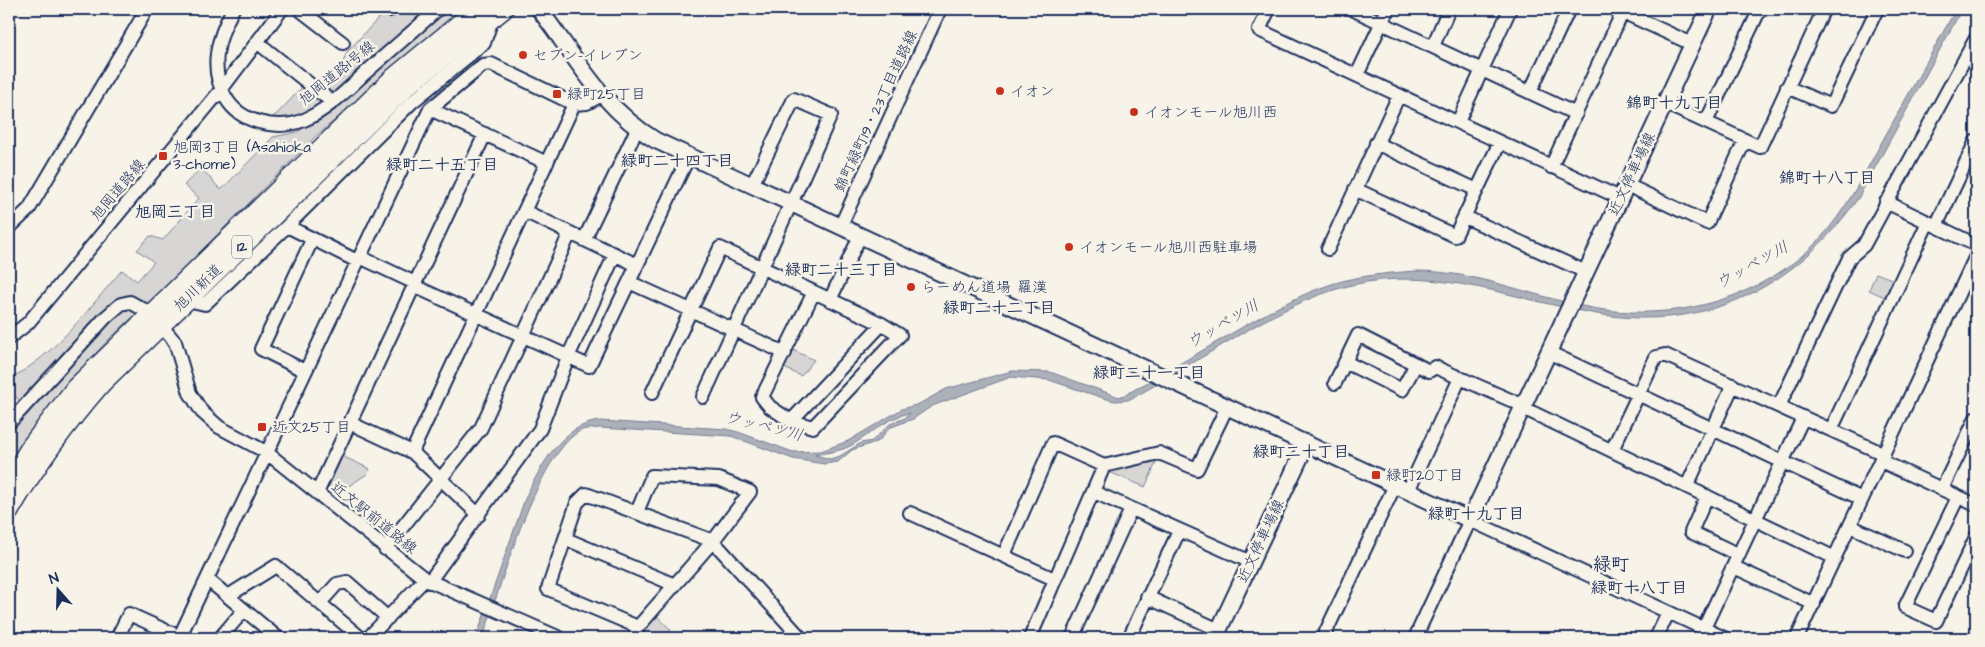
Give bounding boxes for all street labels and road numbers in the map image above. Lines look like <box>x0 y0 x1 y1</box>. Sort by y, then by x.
street label: 錦町緑町19・23丁目道路線 <box>829 26 923 196</box>
street label: 旭岡道路1号線 <box>295 36 379 110</box>
street label: 近文停車場線 <box>1603 129 1661 219</box>
street label: 旭岡道路線 <box>86 155 150 225</box>
road number: 12 <box>232 236 252 258</box>
street label: 旭川新道 <box>169 260 227 316</box>
street label: 近文駅前道路線 <box>327 477 421 559</box>
street label: 近文停車場線 <box>1232 496 1290 586</box>

